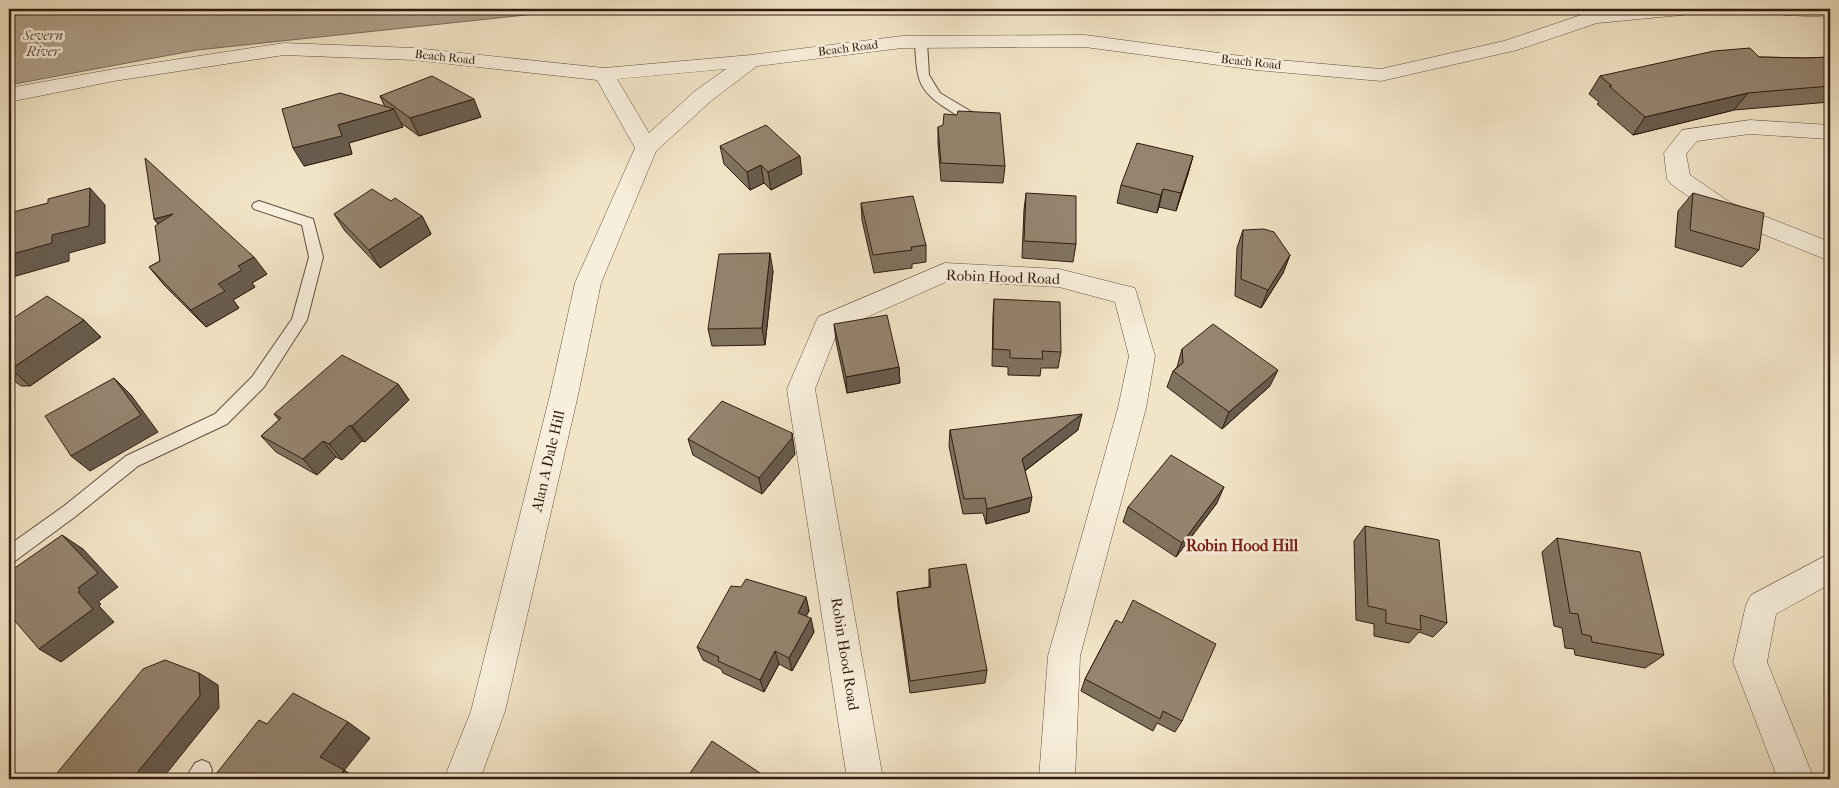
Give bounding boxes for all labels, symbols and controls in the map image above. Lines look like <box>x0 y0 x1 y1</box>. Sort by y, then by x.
water label: Severn River <box>22 27 63 60</box>
street label: Beach Road <box>817 37 879 59</box>
street label: Beach Road <box>414 47 476 67</box>
street label: Beach Road <box>1220 52 1282 72</box>
street label: Robin Hood Road <box>946 266 1061 288</box>
street label: Alan A Dale Hill <box>527 409 568 514</box>
district label: Robin Hood Hill <box>1186 536 1299 555</box>
street label: Robin Hood Road <box>827 596 863 713</box>

